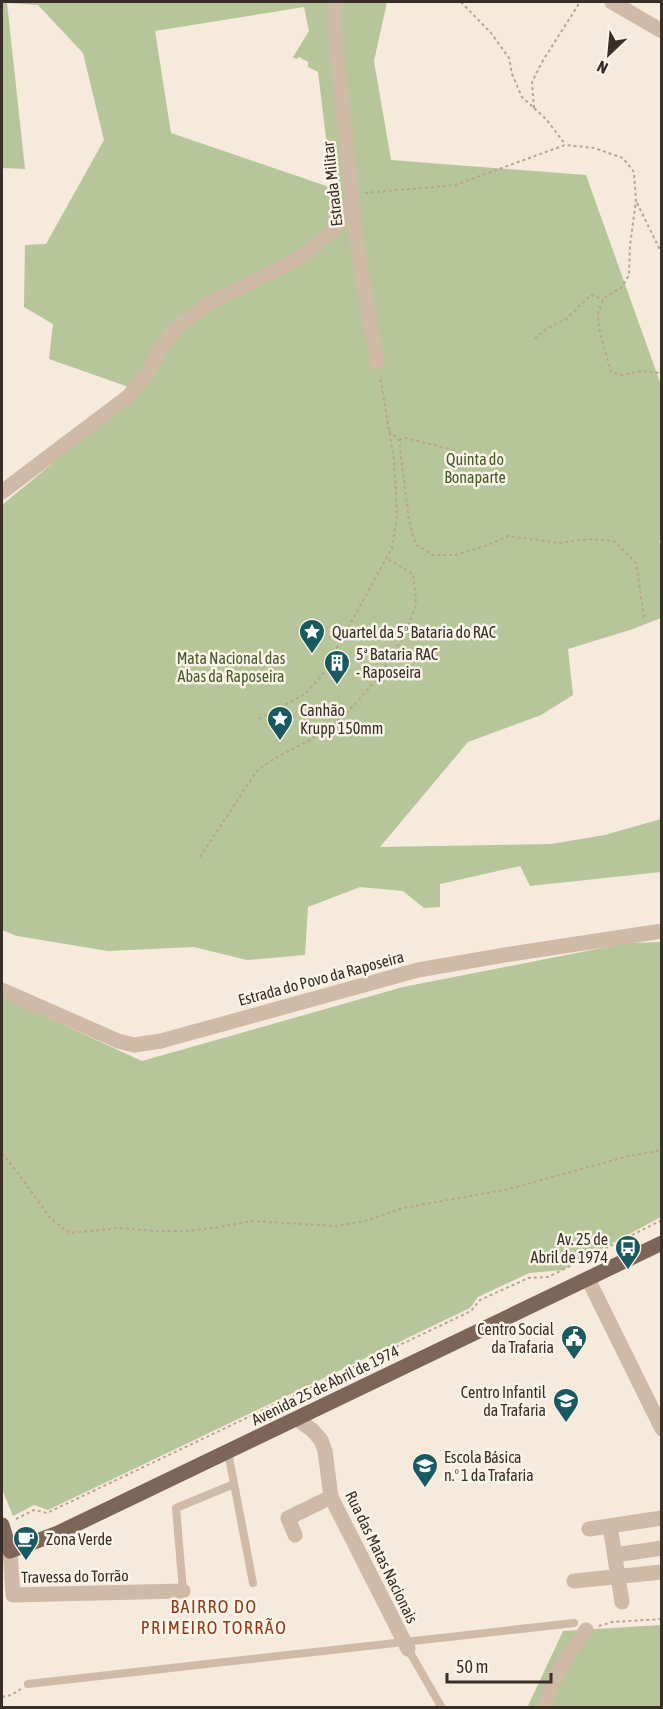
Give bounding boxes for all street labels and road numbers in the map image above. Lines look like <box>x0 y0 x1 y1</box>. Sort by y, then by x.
street label: Estrada Militar <box>319 140 345 227</box>
street label: Estrada do Povo da Raposeira <box>236 947 406 1010</box>
street label: Avenida 25 de Abril de 1974 <box>248 1341 402 1429</box>
street label: Rua das Matas Nacionais <box>342 1488 422 1626</box>
street label: Travessa do Torrão <box>21 1566 129 1586</box>

